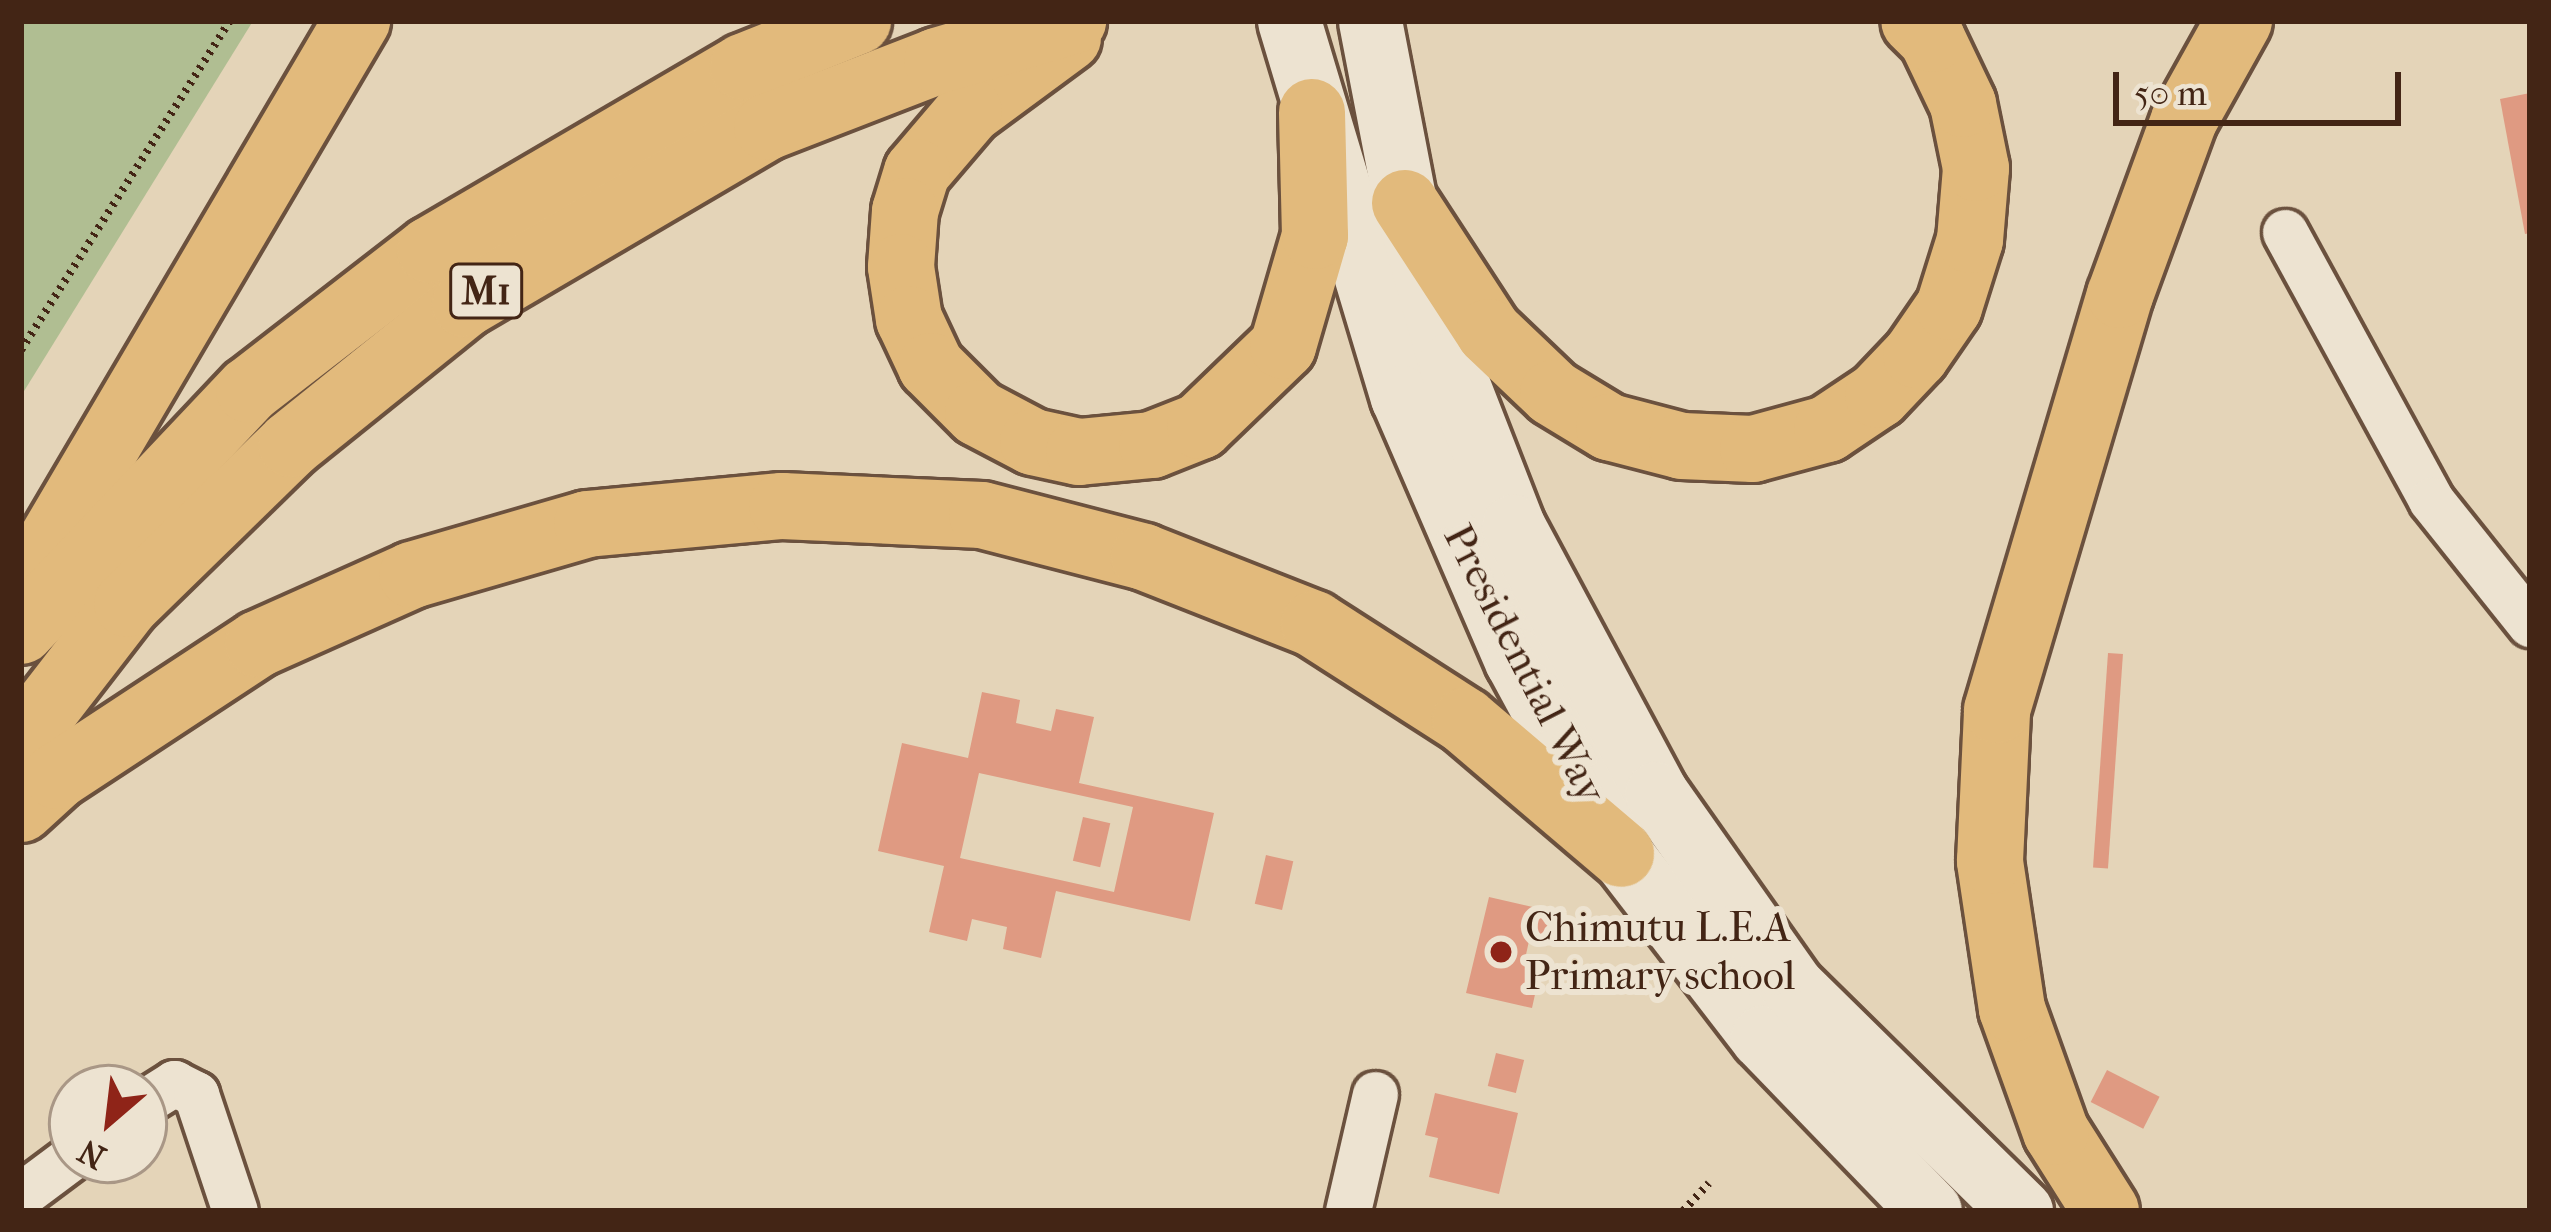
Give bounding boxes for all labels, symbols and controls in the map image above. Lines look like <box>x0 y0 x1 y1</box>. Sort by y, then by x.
scale bar <box>2119 48 2407 122</box>
text: 50 m <box>2134 72 2207 114</box>
road number: M1 <box>447 258 525 324</box>
street label: Presidential Way <box>1432 516 1616 812</box>
place label: Chimutu L.E.A Primary school <box>1525 903 1795 1002</box>
marker: Chimutu L.E.A Primary school <box>1488 939 1514 965</box>
north arrow <box>48 1064 168 1184</box>
text: N <box>72 1130 112 1177</box>

